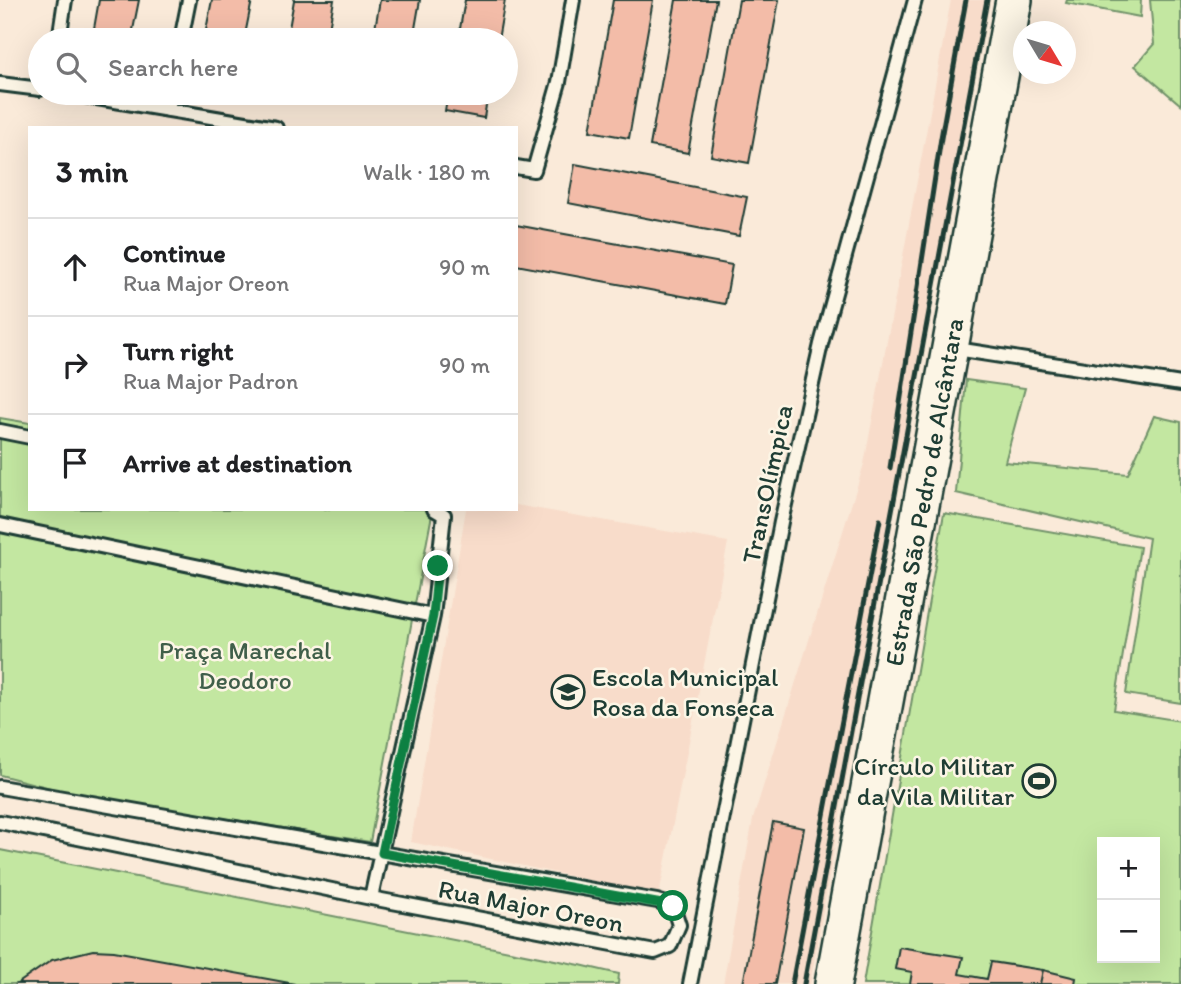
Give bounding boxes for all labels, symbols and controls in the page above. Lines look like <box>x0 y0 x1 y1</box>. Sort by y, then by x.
north arrow <box>1013 21 1076 84</box>
search box <box>28 28 518 105</box>
icon: search <box>52 48 90 86</box>
text: Search here <box>108 51 238 83</box>
text: 3 min <box>56 153 128 190</box>
text: Walk · 180 m <box>363 158 490 186</box>
text: Continue <box>123 237 226 269</box>
icon: ahead <box>56 248 94 286</box>
text: 90 m <box>439 253 490 281</box>
text: Rua Major Oreon <box>123 269 289 297</box>
street label: Estrada São Pedro de Alcântara <box>878 315 970 668</box>
text: Turn right <box>123 335 234 367</box>
icon: right <box>56 346 94 384</box>
text: 90 m <box>439 351 490 379</box>
text: Rua Major Padron <box>123 367 298 395</box>
street label: TransOlímpica <box>735 402 799 566</box>
icon: arrive <box>56 444 94 482</box>
text: Arrive at destination <box>123 447 352 479</box>
route end <box>422 550 453 581</box>
park label: Praça Marechal Deodoro <box>159 634 331 696</box>
place label: Escola Municipal Rosa da Fonseca <box>592 661 778 723</box>
school or university icon: Escola Municipal Rosa da Fonseca <box>549 673 587 711</box>
place label: Círculo Militar da Vila Militar <box>854 750 1015 812</box>
sports icon: Círculo Militar da Vila Militar <box>1020 762 1058 800</box>
map controls <box>1097 837 1160 963</box>
button: + <box>1097 837 1160 900</box>
street label: Rua Major Oreon <box>436 872 627 940</box>
route start <box>657 890 688 921</box>
button: − <box>1097 900 1160 963</box>

